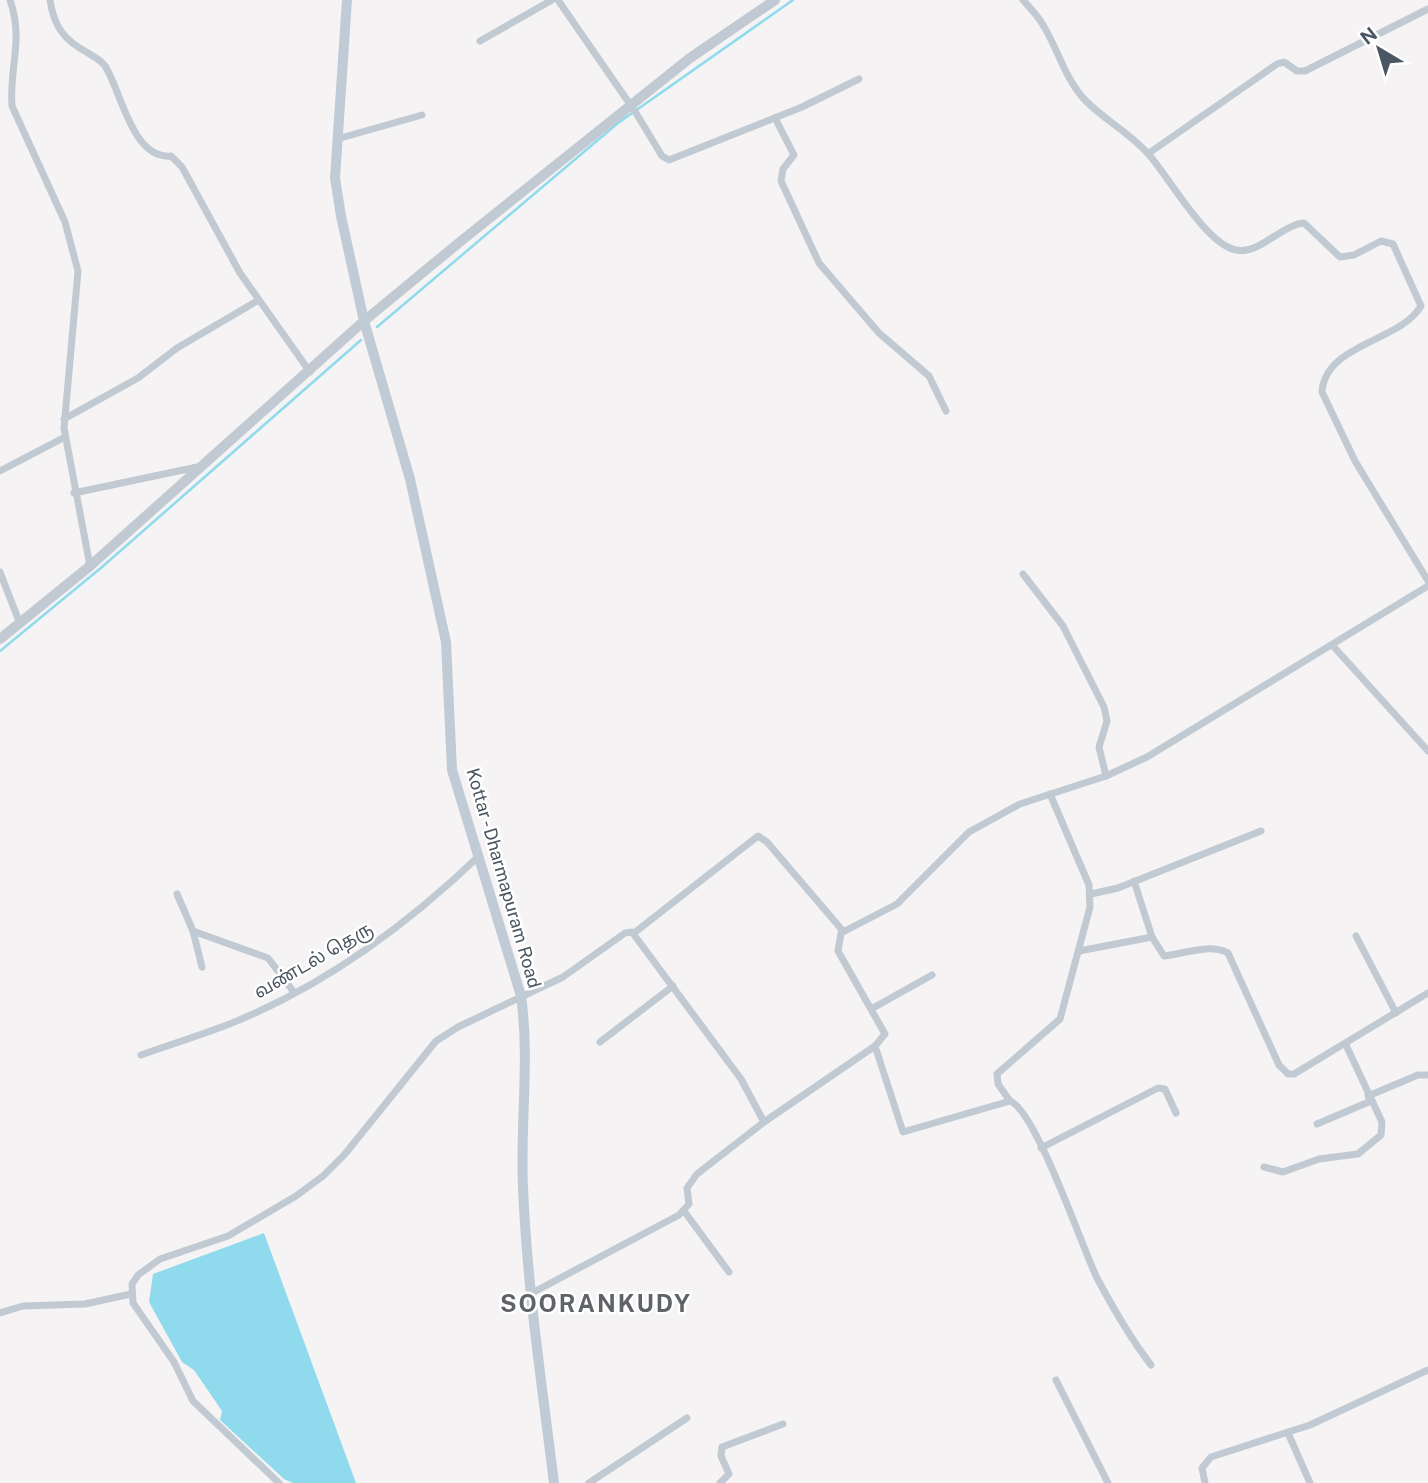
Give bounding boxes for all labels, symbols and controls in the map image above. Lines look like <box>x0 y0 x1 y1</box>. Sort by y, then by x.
north arrow <box>1344 14 1414 84</box>
text: N <box>1356 22 1381 49</box>
street label: Kottar - Dharmapuram Road <box>462 766 546 990</box>
street label: வண்டல் தெரு <box>250 917 377 1004</box>
district label: SOORANKUDY <box>500 1289 692 1317</box>

